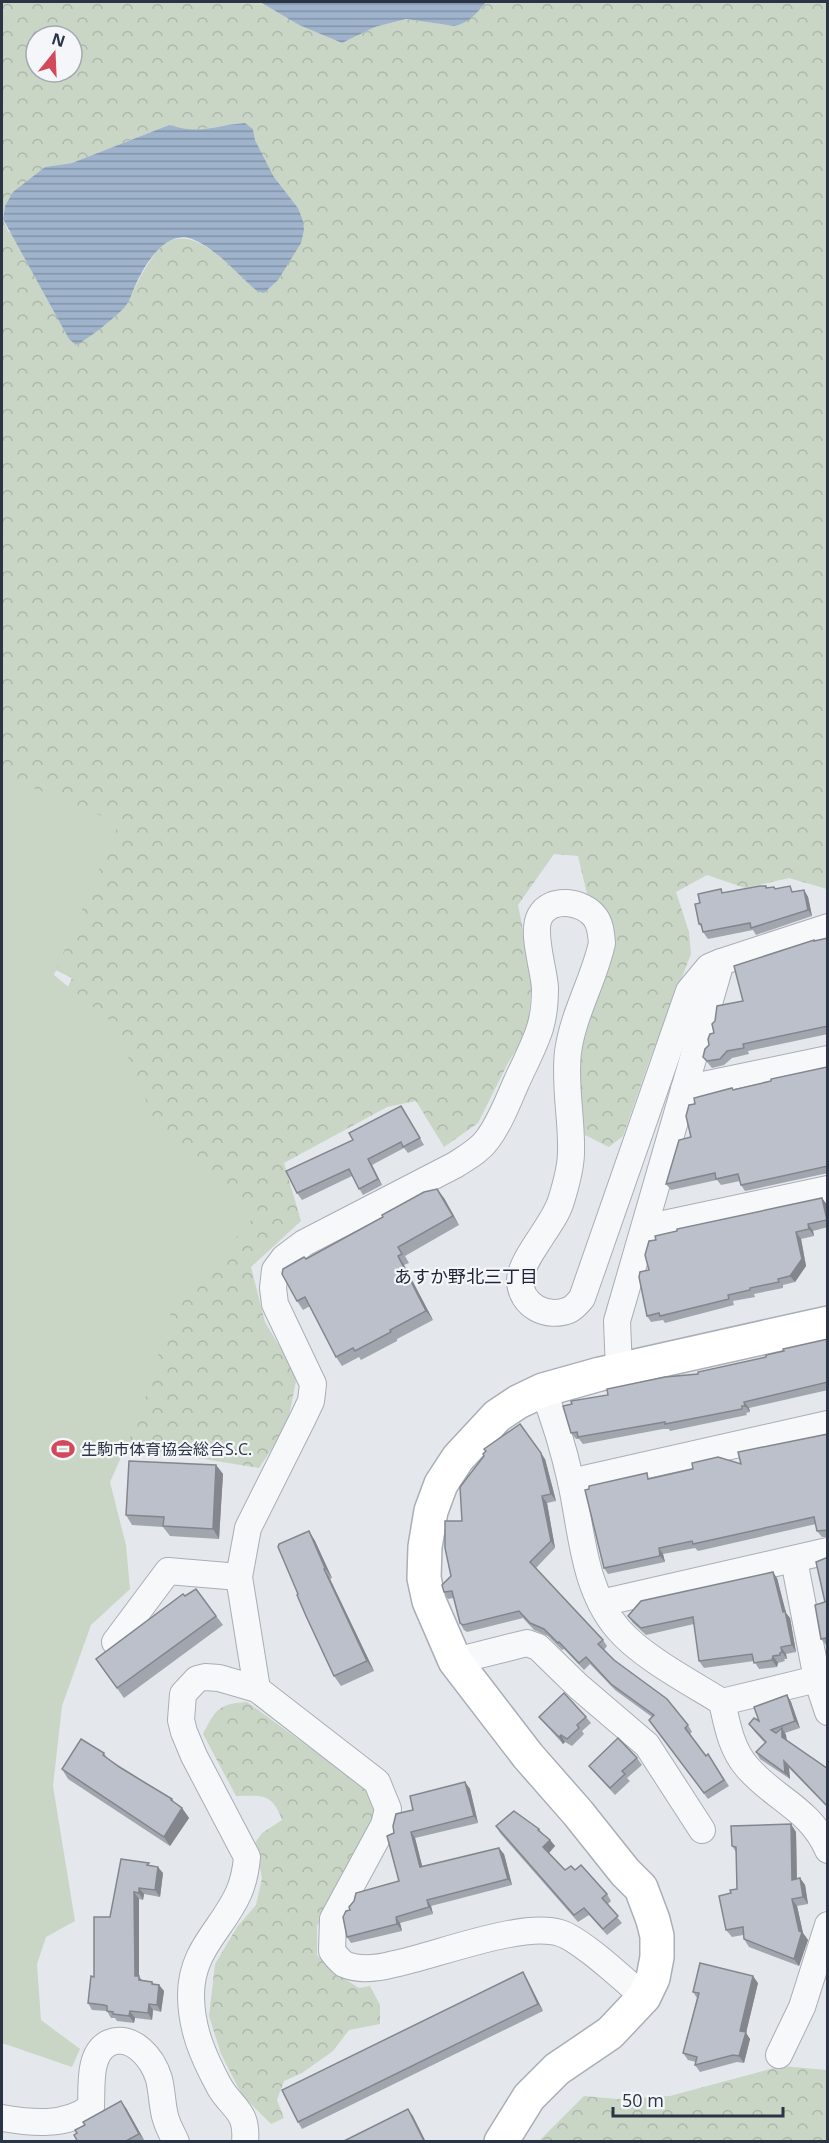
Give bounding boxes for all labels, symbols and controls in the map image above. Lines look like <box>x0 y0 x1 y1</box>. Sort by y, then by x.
north arrow <box>24 24 84 84</box>
text: N <box>49 27 68 52</box>
district label: あすか野北三丁目 <box>394 1264 538 1288</box>
sports icon: 生駒市体育協会総合S.C. <box>50 1436 76 1462</box>
place label: 生駒市体育協会総合S.C. <box>81 1438 252 1460</box>
scale bar <box>613 2080 782 2118</box>
text: 50 m <box>622 2088 664 2112</box>

